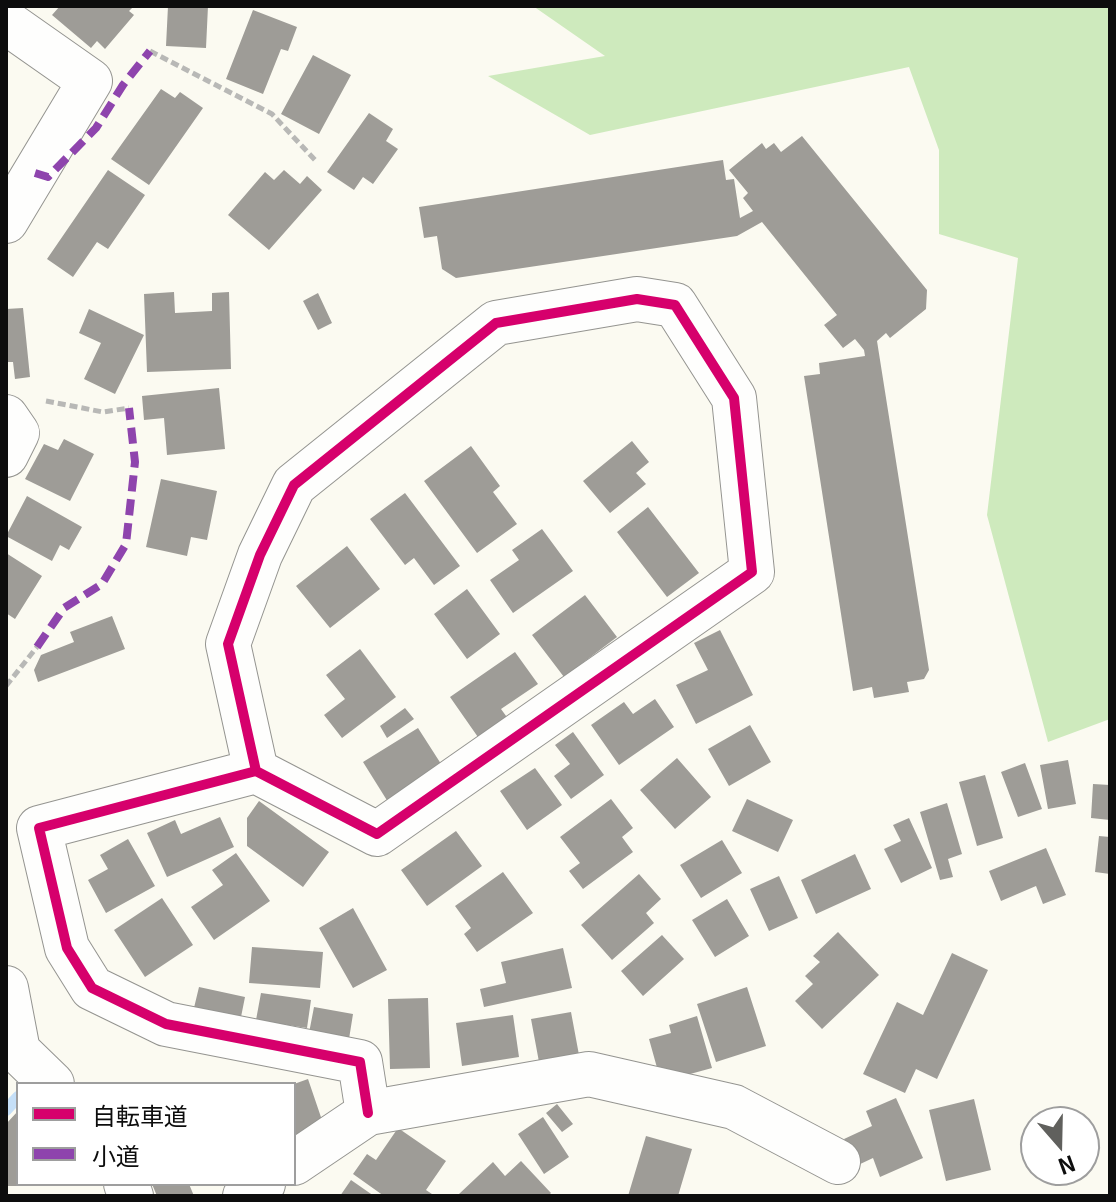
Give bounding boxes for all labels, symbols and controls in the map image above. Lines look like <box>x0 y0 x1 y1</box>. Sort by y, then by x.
legend <box>16 1082 296 1186</box>
text: 自転車道 <box>92 1097 188 1132</box>
north arrow <box>1020 1106 1100 1186</box>
text: 小道 <box>92 1137 140 1172</box>
text: N <box>1054 1149 1081 1185</box>

